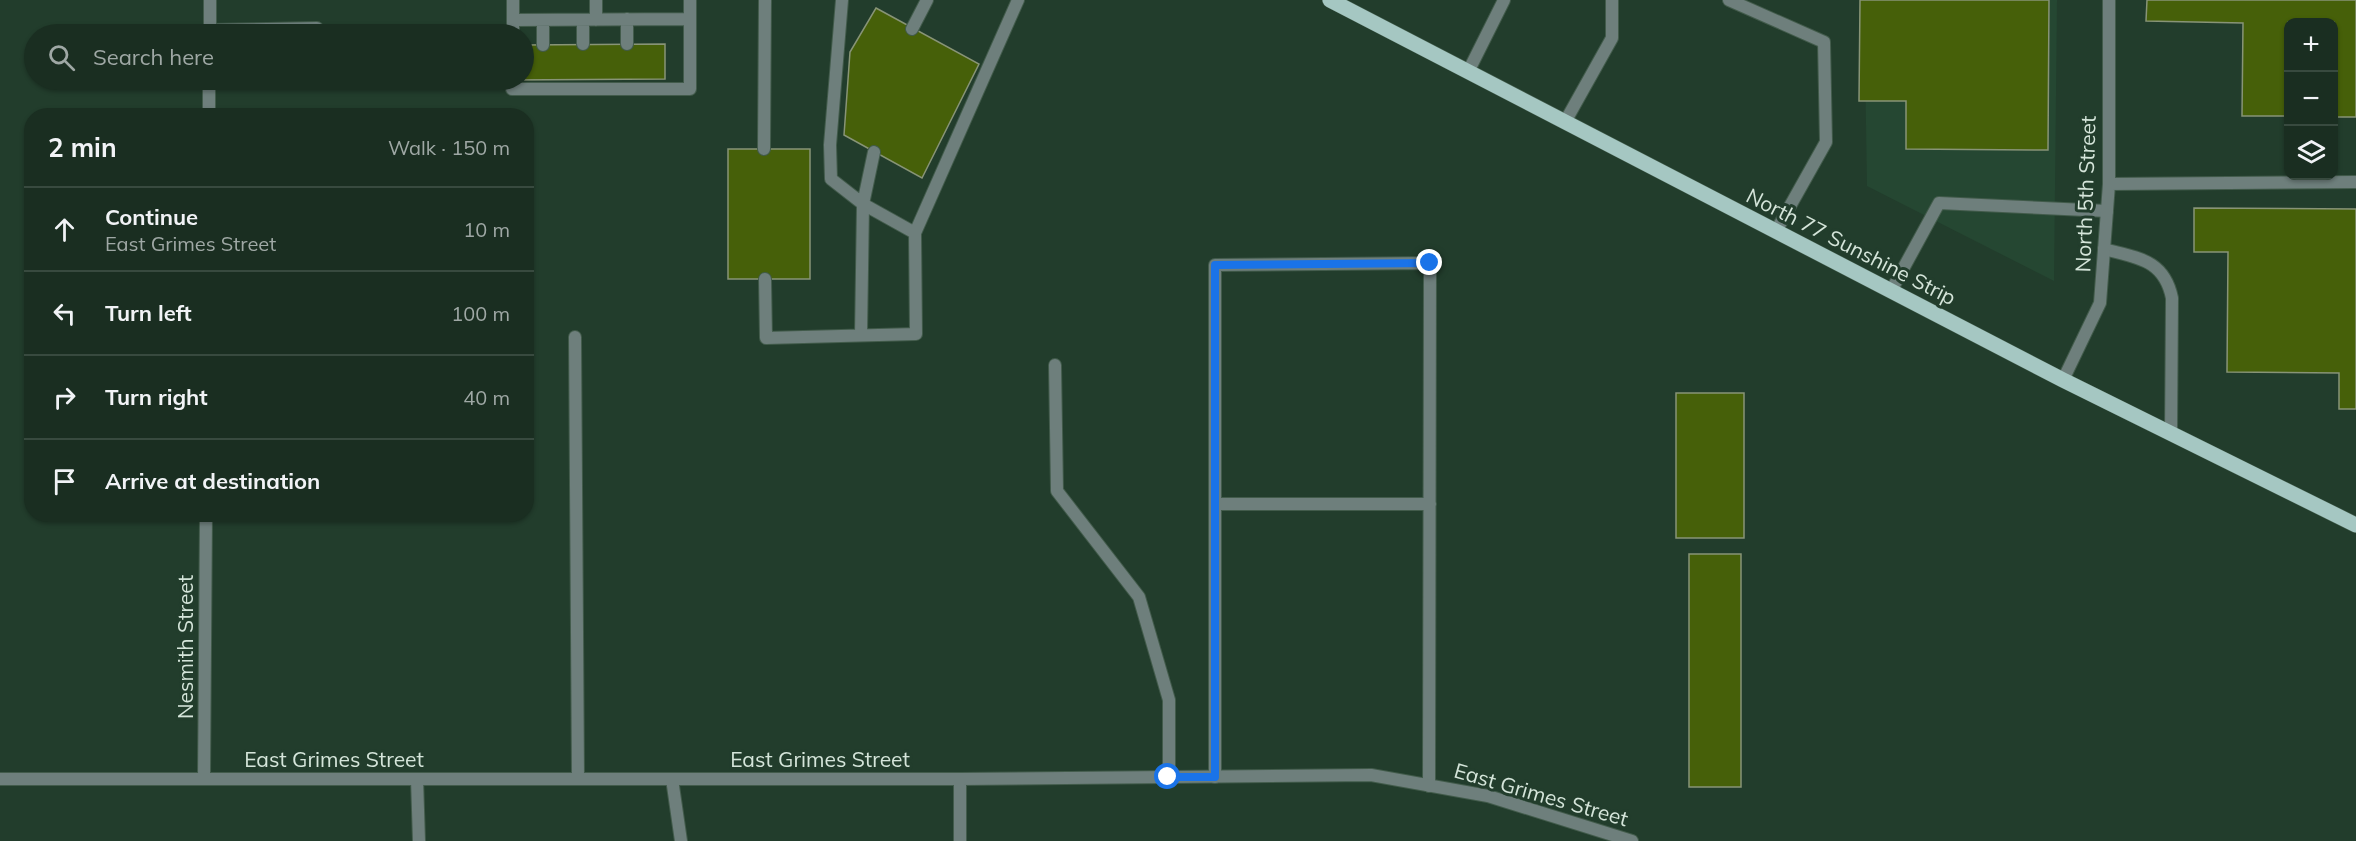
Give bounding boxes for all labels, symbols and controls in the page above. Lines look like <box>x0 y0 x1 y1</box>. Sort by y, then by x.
map controls <box>2284 18 2338 180</box>
button: + <box>2284 18 2338 72</box>
search box <box>24 24 534 90</box>
icon: search <box>45 41 78 74</box>
text: Search here <box>93 43 214 71</box>
button: − <box>2284 72 2338 126</box>
street label: North 5th Street <box>2069 115 2101 273</box>
button: layers <box>2284 126 2338 180</box>
text: 2 min <box>48 131 117 164</box>
text: Walk · 150 m <box>388 135 510 160</box>
street label: North 77 Sunshine Strip <box>1742 182 1961 310</box>
text: Continue <box>105 203 198 231</box>
icon: ahead <box>48 213 81 246</box>
text: 10 m <box>463 217 510 242</box>
text: East Grimes Street <box>105 231 276 256</box>
route end <box>1416 249 1442 275</box>
icon: left <box>48 297 81 330</box>
text: Turn left <box>105 299 192 327</box>
text: 100 m <box>451 301 510 326</box>
icon: right <box>48 381 81 414</box>
text: Turn right <box>105 383 208 411</box>
text: 40 m <box>463 385 510 410</box>
icon: arrive <box>48 465 81 498</box>
text: Arrive at destination <box>105 467 320 495</box>
street label: Nesmith Street <box>172 575 198 719</box>
street label: East Grimes Street <box>244 746 424 772</box>
street label: East Grimes Street <box>730 746 910 772</box>
street label: East Grimes Street <box>1451 757 1631 831</box>
route start <box>1154 763 1180 789</box>

